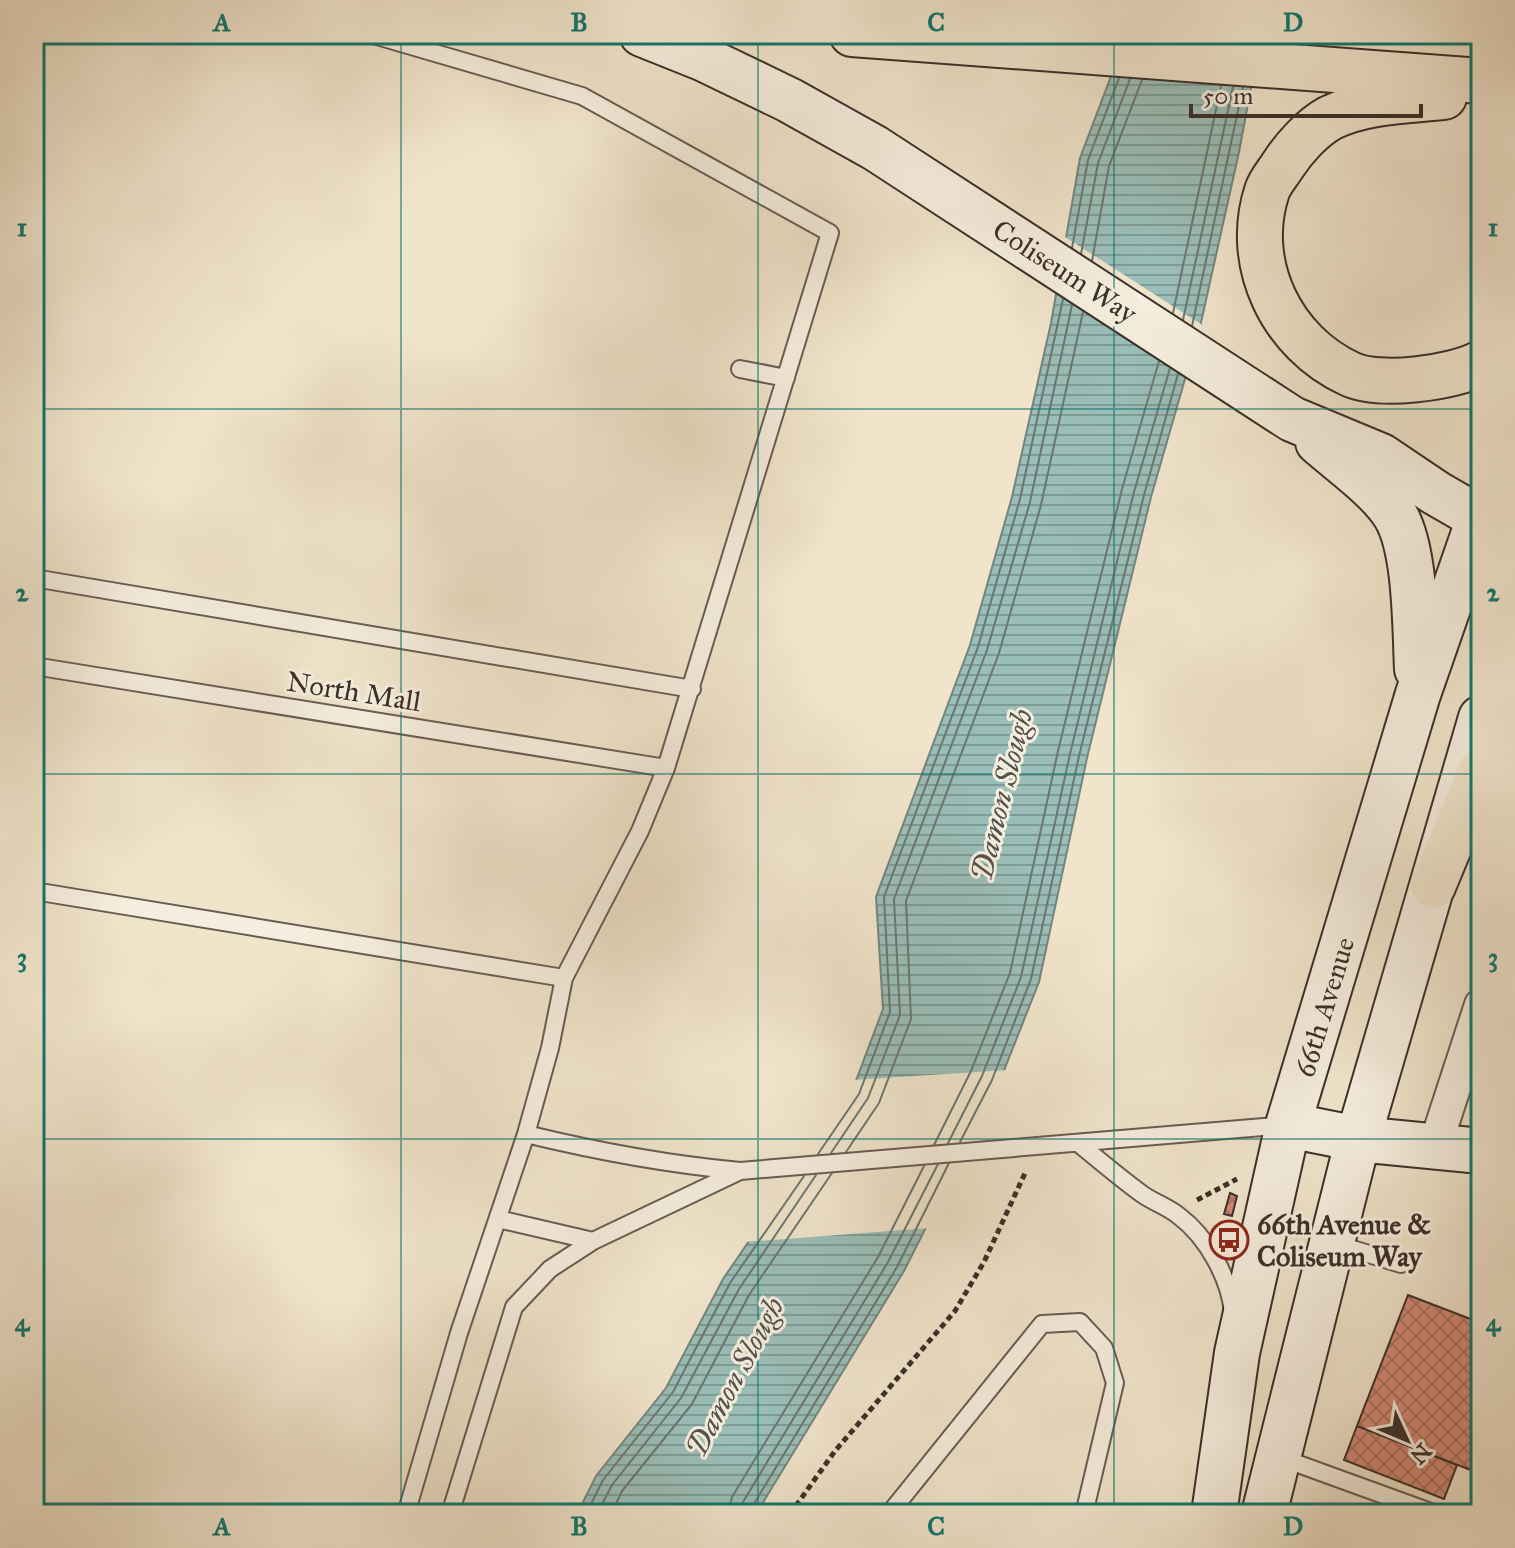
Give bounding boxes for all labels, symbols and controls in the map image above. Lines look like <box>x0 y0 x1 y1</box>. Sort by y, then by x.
text: A <box>211 6 231 38</box>
text: B <box>570 6 588 38</box>
text: C <box>927 6 945 38</box>
text: D <box>1283 6 1303 38</box>
scale bar <box>1191 68 1421 118</box>
text: 50 m <box>1203 81 1253 111</box>
text: 1 <box>17 211 27 243</box>
text: 1 <box>1488 211 1498 243</box>
street label: Coliseum Way <box>986 212 1144 331</box>
text: 2 <box>16 576 30 608</box>
text: 2 <box>1487 576 1501 608</box>
street label: North Mall <box>284 664 424 719</box>
water label: Damon Slough <box>963 705 1041 884</box>
street label: 66th Avenue <box>1287 933 1362 1081</box>
text: 3 <box>17 941 27 973</box>
text: 3 <box>1488 941 1498 973</box>
place label: 66th Avenue & Coliseum Way <box>1257 1207 1431 1274</box>
bus stop icon: 66th Avenue & Coliseum Way <box>1208 1219 1250 1261</box>
water label: Damon Slough <box>678 1291 792 1463</box>
text: 4 <box>15 1306 31 1338</box>
text: 4 <box>1486 1306 1502 1338</box>
north arrow <box>1367 1400 1447 1480</box>
text: N <box>1405 1437 1437 1470</box>
text: A <box>211 1510 231 1542</box>
text: B <box>570 1510 588 1542</box>
text: C <box>927 1510 945 1542</box>
text: D <box>1283 1510 1303 1542</box>

